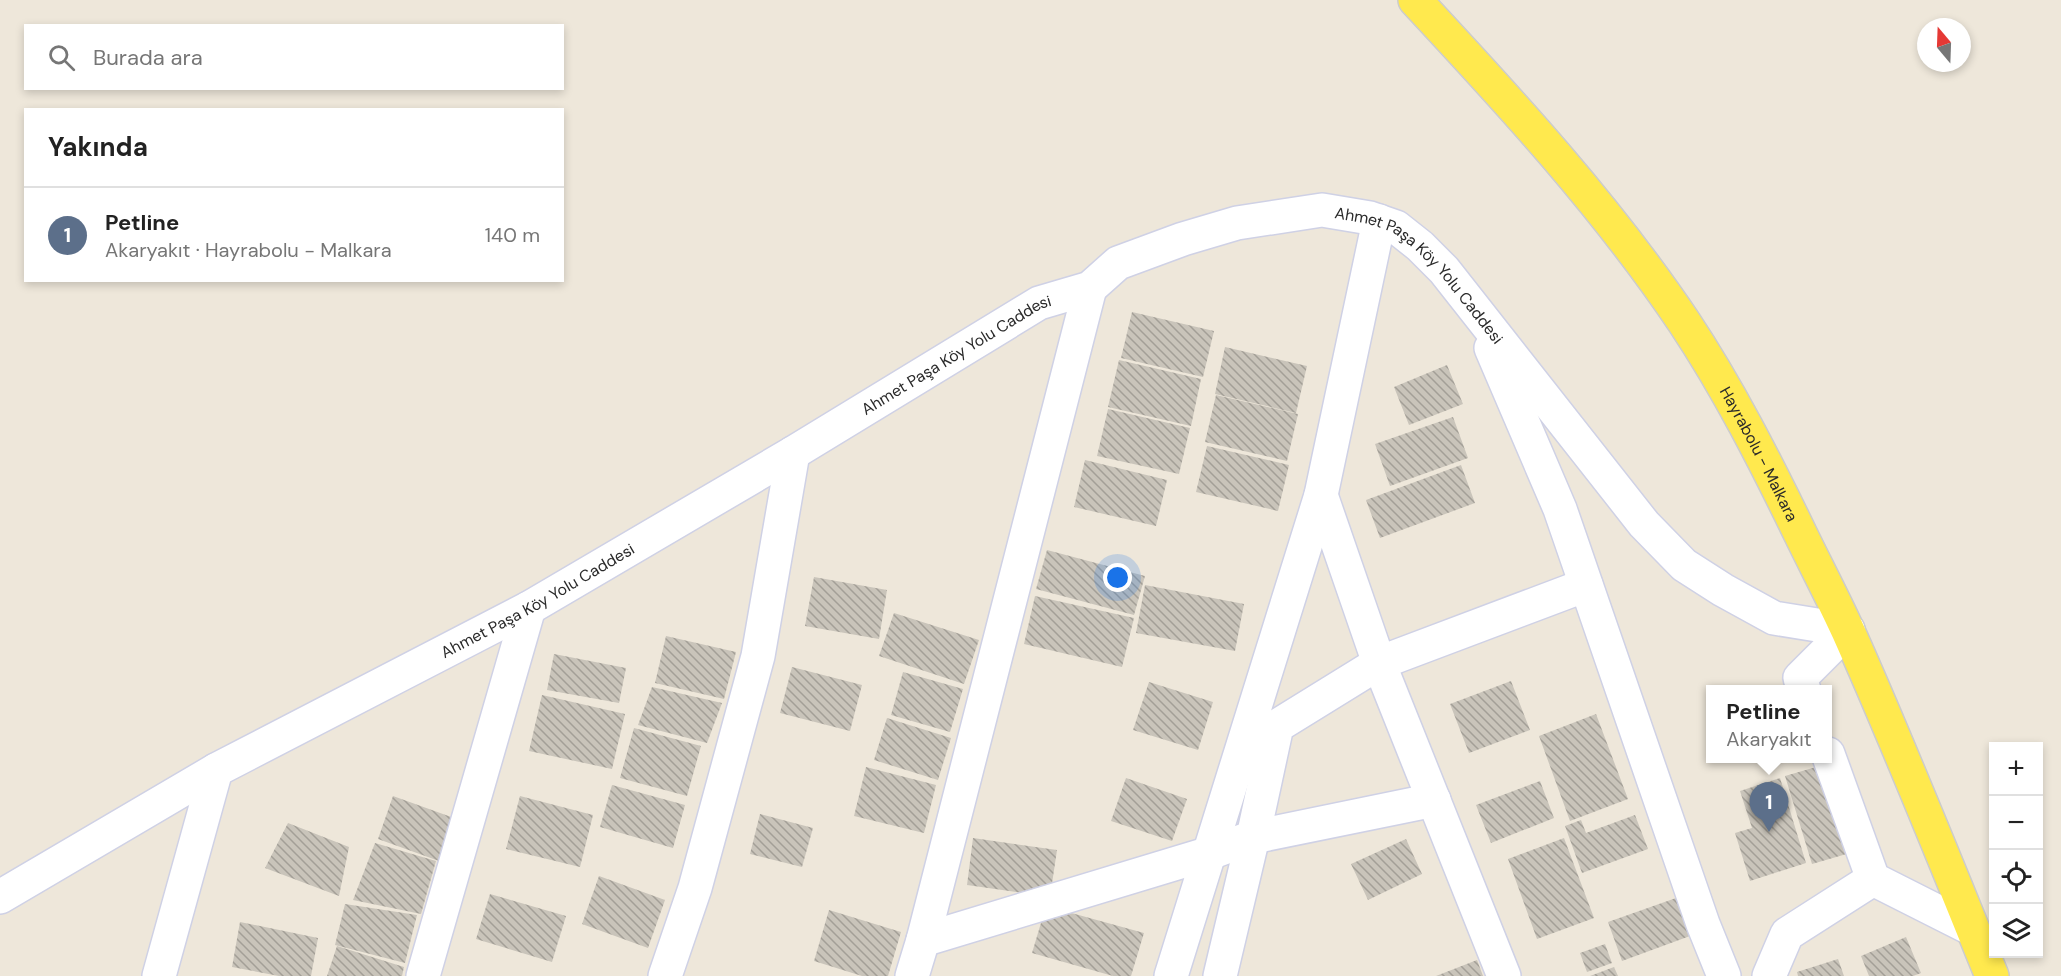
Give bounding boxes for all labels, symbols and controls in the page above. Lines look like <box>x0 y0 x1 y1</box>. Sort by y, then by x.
north arrow <box>1917 18 1971 72</box>
search box <box>24 24 564 90</box>
icon: search <box>45 41 78 74</box>
text: Burada ara <box>93 43 203 72</box>
text: Yakında <box>48 130 148 164</box>
street label: Ahmet Paşa Köy Yolu Caddesi <box>1333 202 1508 348</box>
text: Petline <box>105 208 179 237</box>
text: 1 <box>64 222 71 248</box>
text: 140 m <box>485 222 540 248</box>
text: Akaryakıt · Hayrabolu - Malkara <box>105 237 392 263</box>
street label: Ahmet Paşa Köy Yolu Caddesi <box>857 290 1054 420</box>
street label: Hayrabolu - Malkara <box>1715 383 1803 525</box>
street label: Ahmet Paşa Köy Yolu Caddesi <box>437 539 638 663</box>
your location <box>1103 563 1132 592</box>
popup <box>1706 685 1832 763</box>
text: Petline <box>1726 697 1800 726</box>
text: Akaryakıt <box>1726 726 1812 752</box>
map controls <box>1989 742 2043 958</box>
button: + <box>1989 742 2043 796</box>
pin: 1 <box>1750 782 1788 832</box>
button: − <box>1989 796 2043 850</box>
button: locate <box>1989 850 2043 904</box>
button: layers <box>1989 904 2043 958</box>

